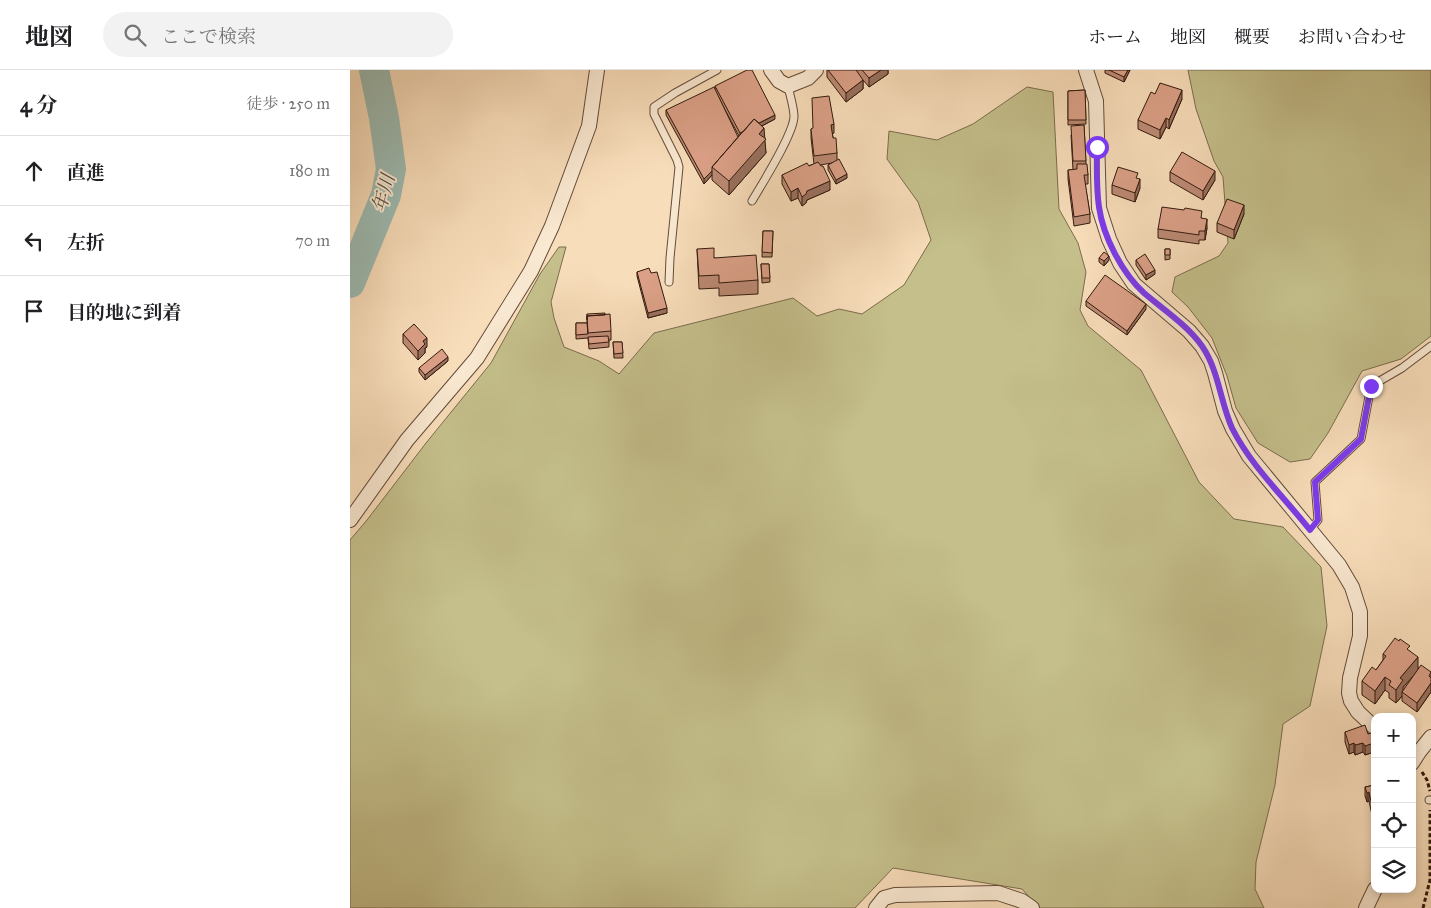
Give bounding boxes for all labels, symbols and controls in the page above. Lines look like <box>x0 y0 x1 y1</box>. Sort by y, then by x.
search box <box>103 12 453 57</box>
icon: search <box>121 21 149 49</box>
text: 地図 <box>25 22 73 52</box>
text: ここで検索 <box>161 25 256 48</box>
text: ホーム <box>1088 26 1142 48</box>
text: 地図 <box>1170 26 1206 48</box>
text: 概要 <box>1234 26 1270 48</box>
text: お問い合わせ <box>1298 26 1406 48</box>
text: 4 分 <box>20 92 57 118</box>
text: 徒歩 · 250 m <box>246 94 330 113</box>
route start <box>1086 136 1109 159</box>
icon: ahead <box>20 157 48 185</box>
text: 直進 <box>67 161 105 184</box>
text: 180 m <box>289 161 330 180</box>
water label: 年川 <box>367 170 400 214</box>
icon: left <box>20 227 48 255</box>
text: 左折 <box>67 231 105 254</box>
text: 70 m <box>295 231 330 250</box>
icon: arrive <box>20 297 48 325</box>
text: 目的地に到着 <box>67 301 181 324</box>
route end <box>1360 375 1383 398</box>
map controls <box>1371 713 1416 893</box>
button: + <box>1371 713 1416 758</box>
button: − <box>1371 758 1416 803</box>
button: locate <box>1371 803 1416 848</box>
button: layers <box>1371 848 1416 893</box>

